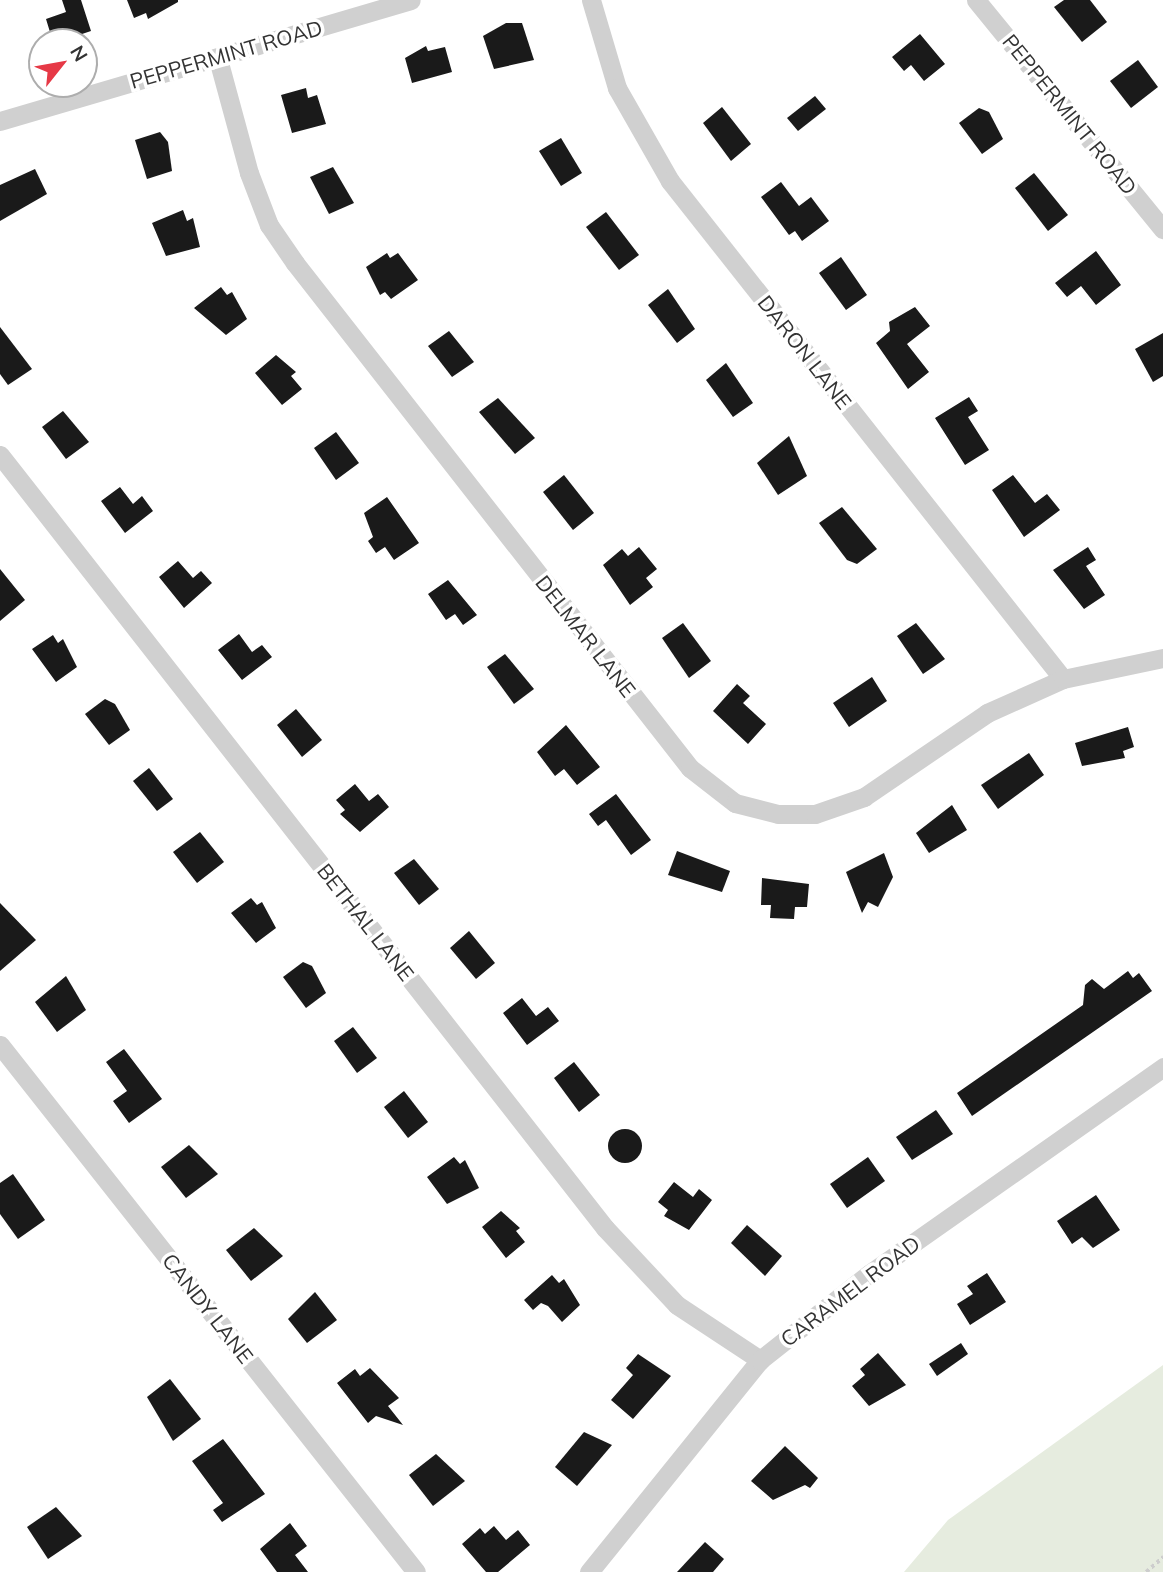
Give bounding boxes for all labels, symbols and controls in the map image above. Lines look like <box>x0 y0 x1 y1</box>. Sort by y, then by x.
street label: PEPPERMINT ROAD <box>127 14 325 94</box>
north arrow <box>28 28 98 98</box>
street label: PEPPERMINT ROAD <box>998 29 1142 199</box>
text: N <box>65 41 93 66</box>
street label: DARON LANE <box>753 290 857 414</box>
street label: DELMAR LANE <box>531 570 641 702</box>
street label: BETHAL LANE <box>312 858 420 986</box>
street label: CARAMEL ROAD <box>775 1230 925 1352</box>
street label: CANDY LANE <box>157 1248 259 1368</box>

